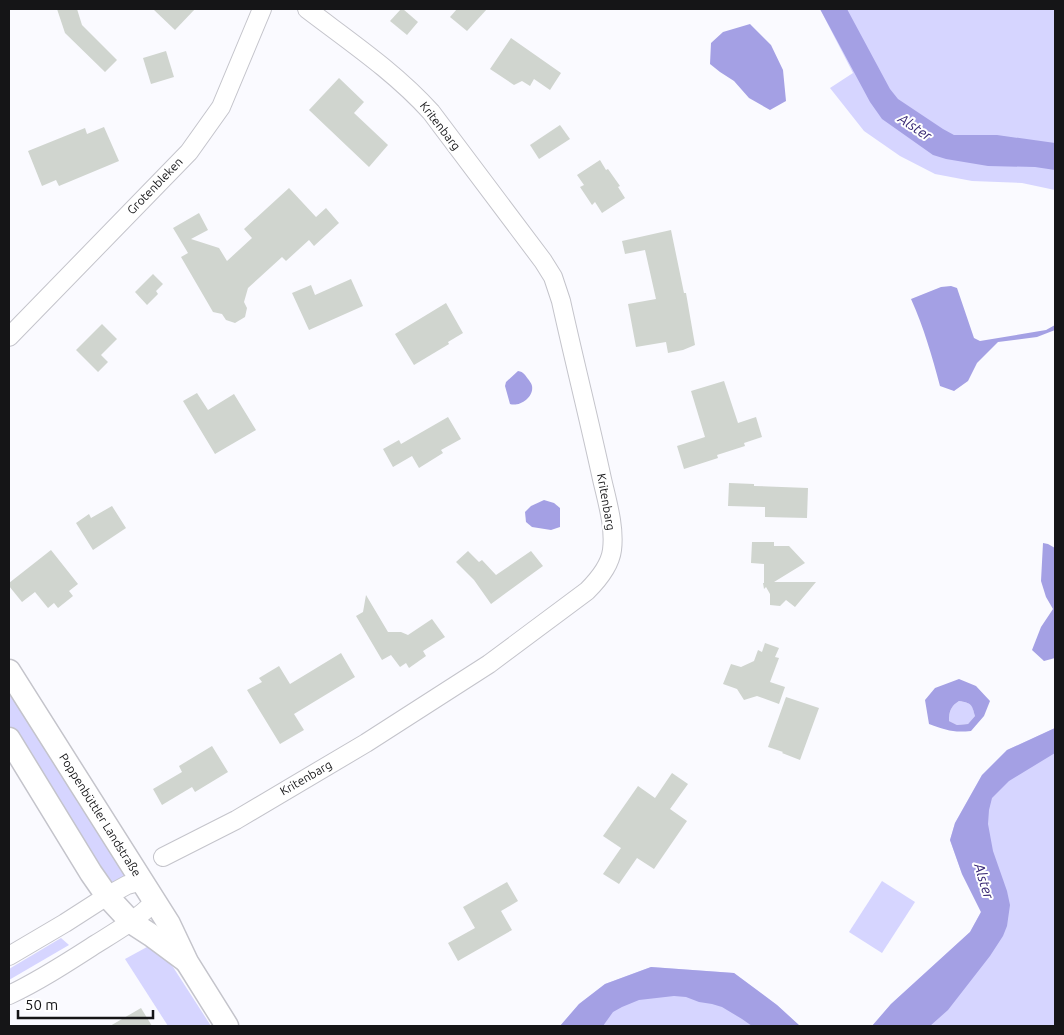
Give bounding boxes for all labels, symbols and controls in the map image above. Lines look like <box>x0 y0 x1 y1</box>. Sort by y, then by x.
street label: Kritenbarg <box>418 99 463 152</box>
water label: Alster <box>895 110 935 144</box>
street label: Grotenbleken <box>124 155 185 217</box>
street label: Kritenbarg <box>595 472 618 531</box>
street label: Poppenbüttler Landstraße <box>57 751 144 879</box>
street label: Kritenbarg <box>278 758 334 798</box>
water label: Alster <box>971 860 997 901</box>
scale bar <box>18 988 152 1020</box>
text: 50 m <box>25 996 58 1013</box>

